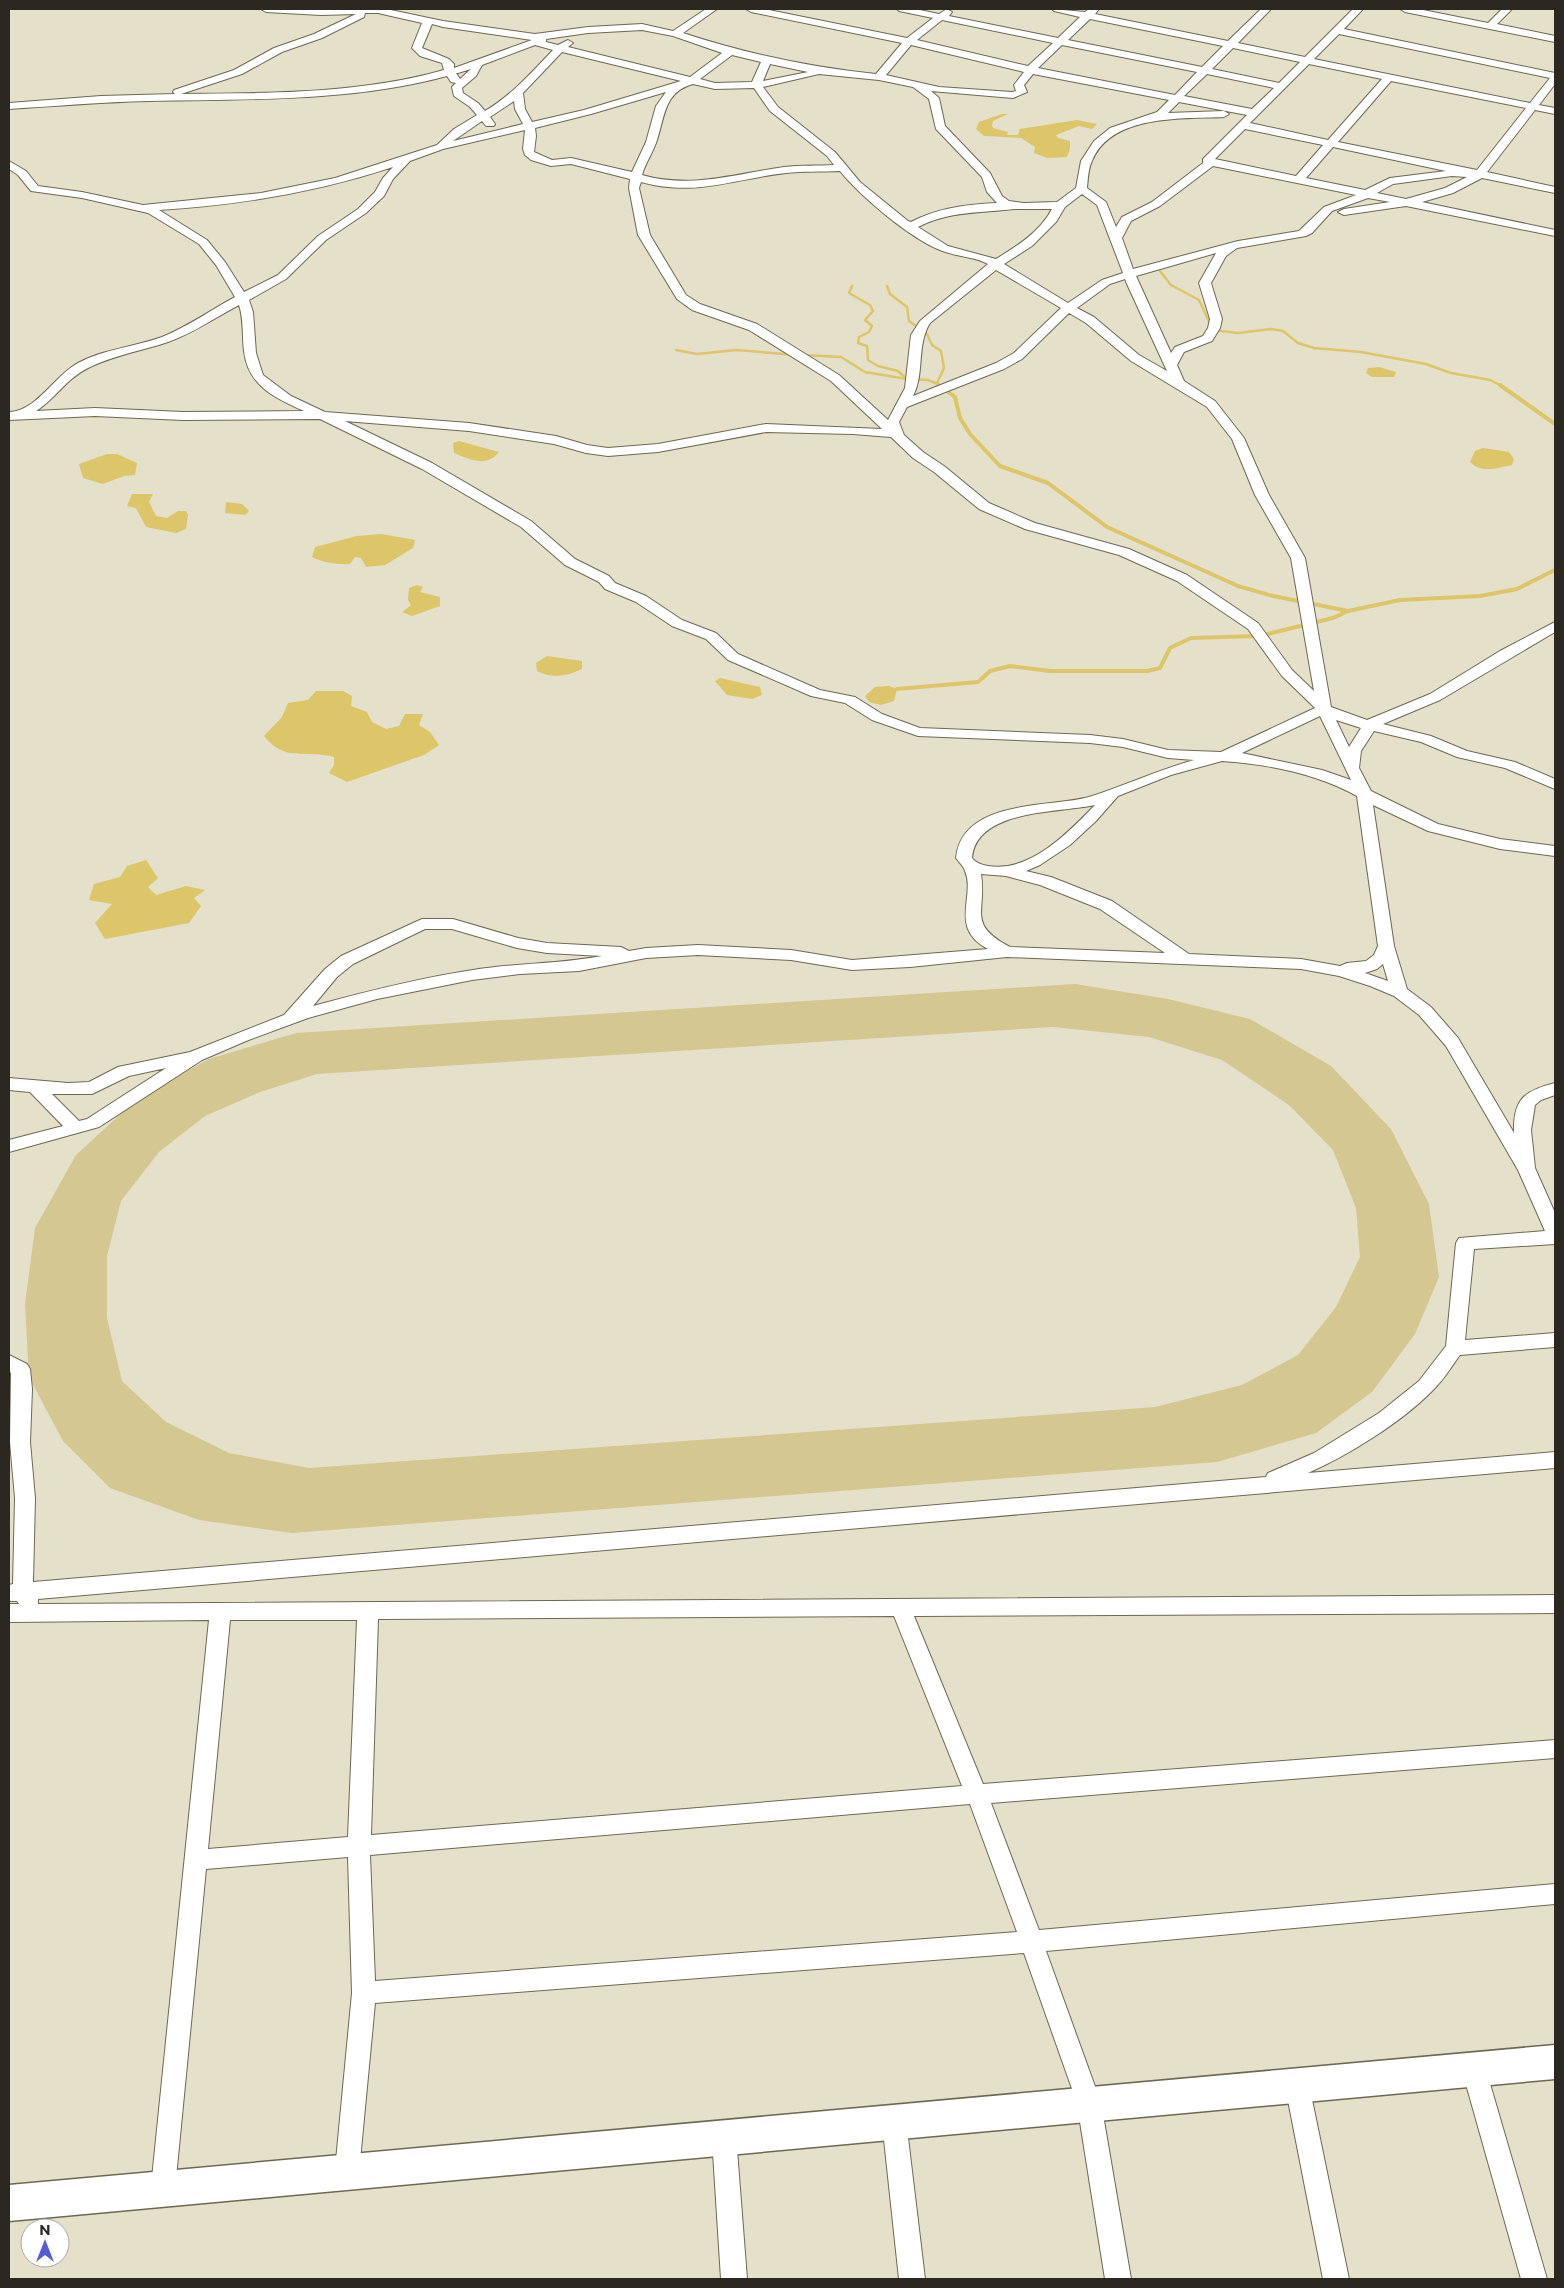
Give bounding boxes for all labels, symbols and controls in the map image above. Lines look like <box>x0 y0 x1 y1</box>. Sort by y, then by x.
north arrow <box>20 2218 70 2268</box>
text: N <box>39 2221 51 2239</box>

